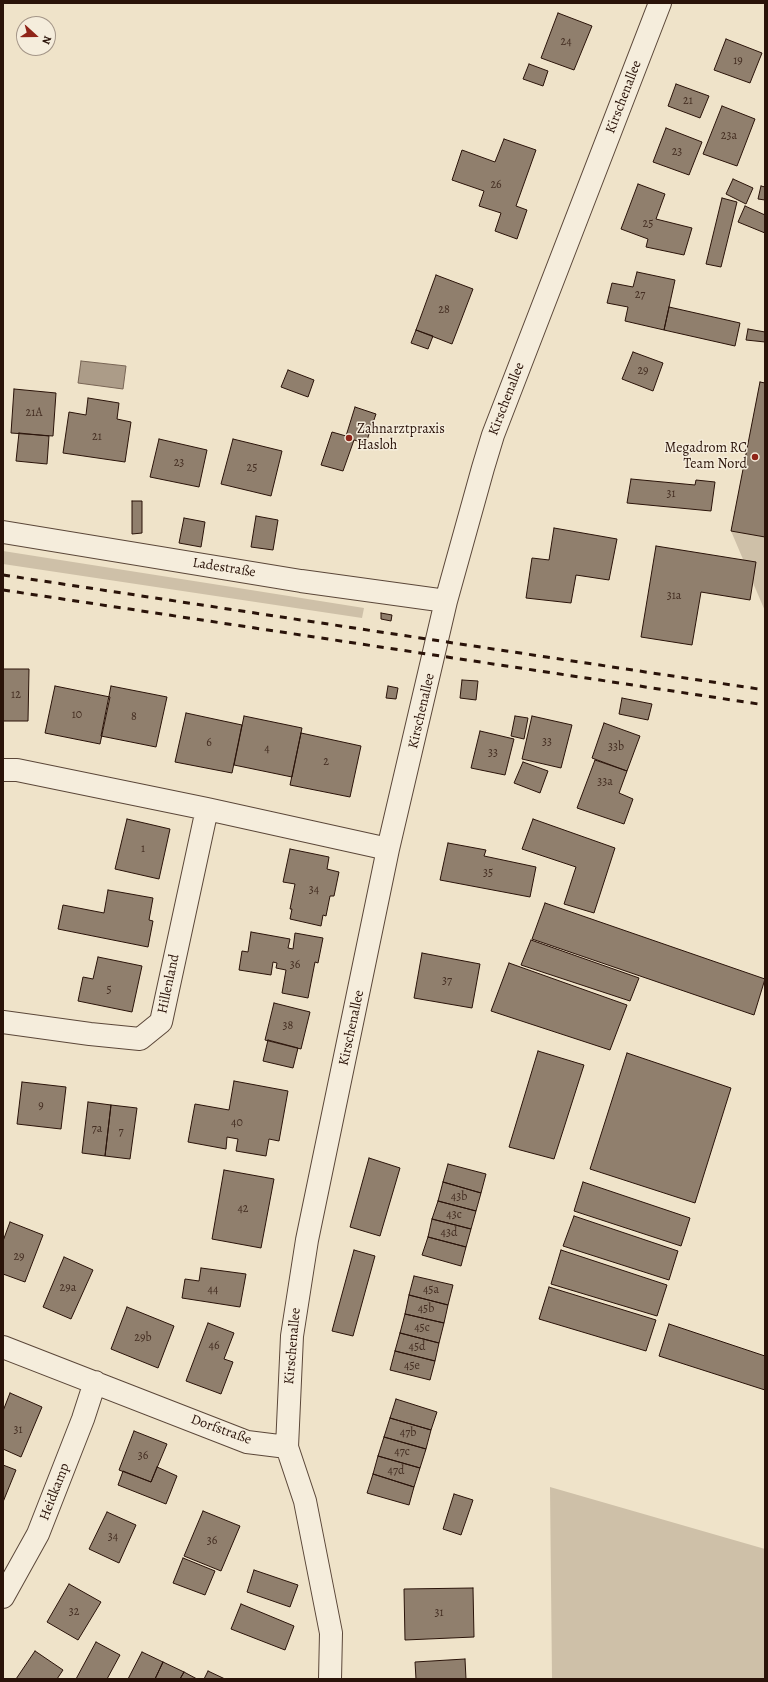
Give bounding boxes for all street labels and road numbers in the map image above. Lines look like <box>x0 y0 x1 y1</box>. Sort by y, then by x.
street label: Kirschenallee <box>602 58 646 136</box>
street label: Kirschenallee <box>485 360 529 438</box>
street label: Ladestraße <box>191 555 257 581</box>
street label: Kirschenallee <box>405 672 439 750</box>
street label: Hillenland <box>155 953 183 1015</box>
street label: Kirschenallee <box>336 989 368 1067</box>
street label: Kirschenallee <box>281 1307 305 1385</box>
street label: Dorfstraße <box>188 1411 254 1449</box>
street label: Heidkamp <box>36 1461 74 1523</box>

